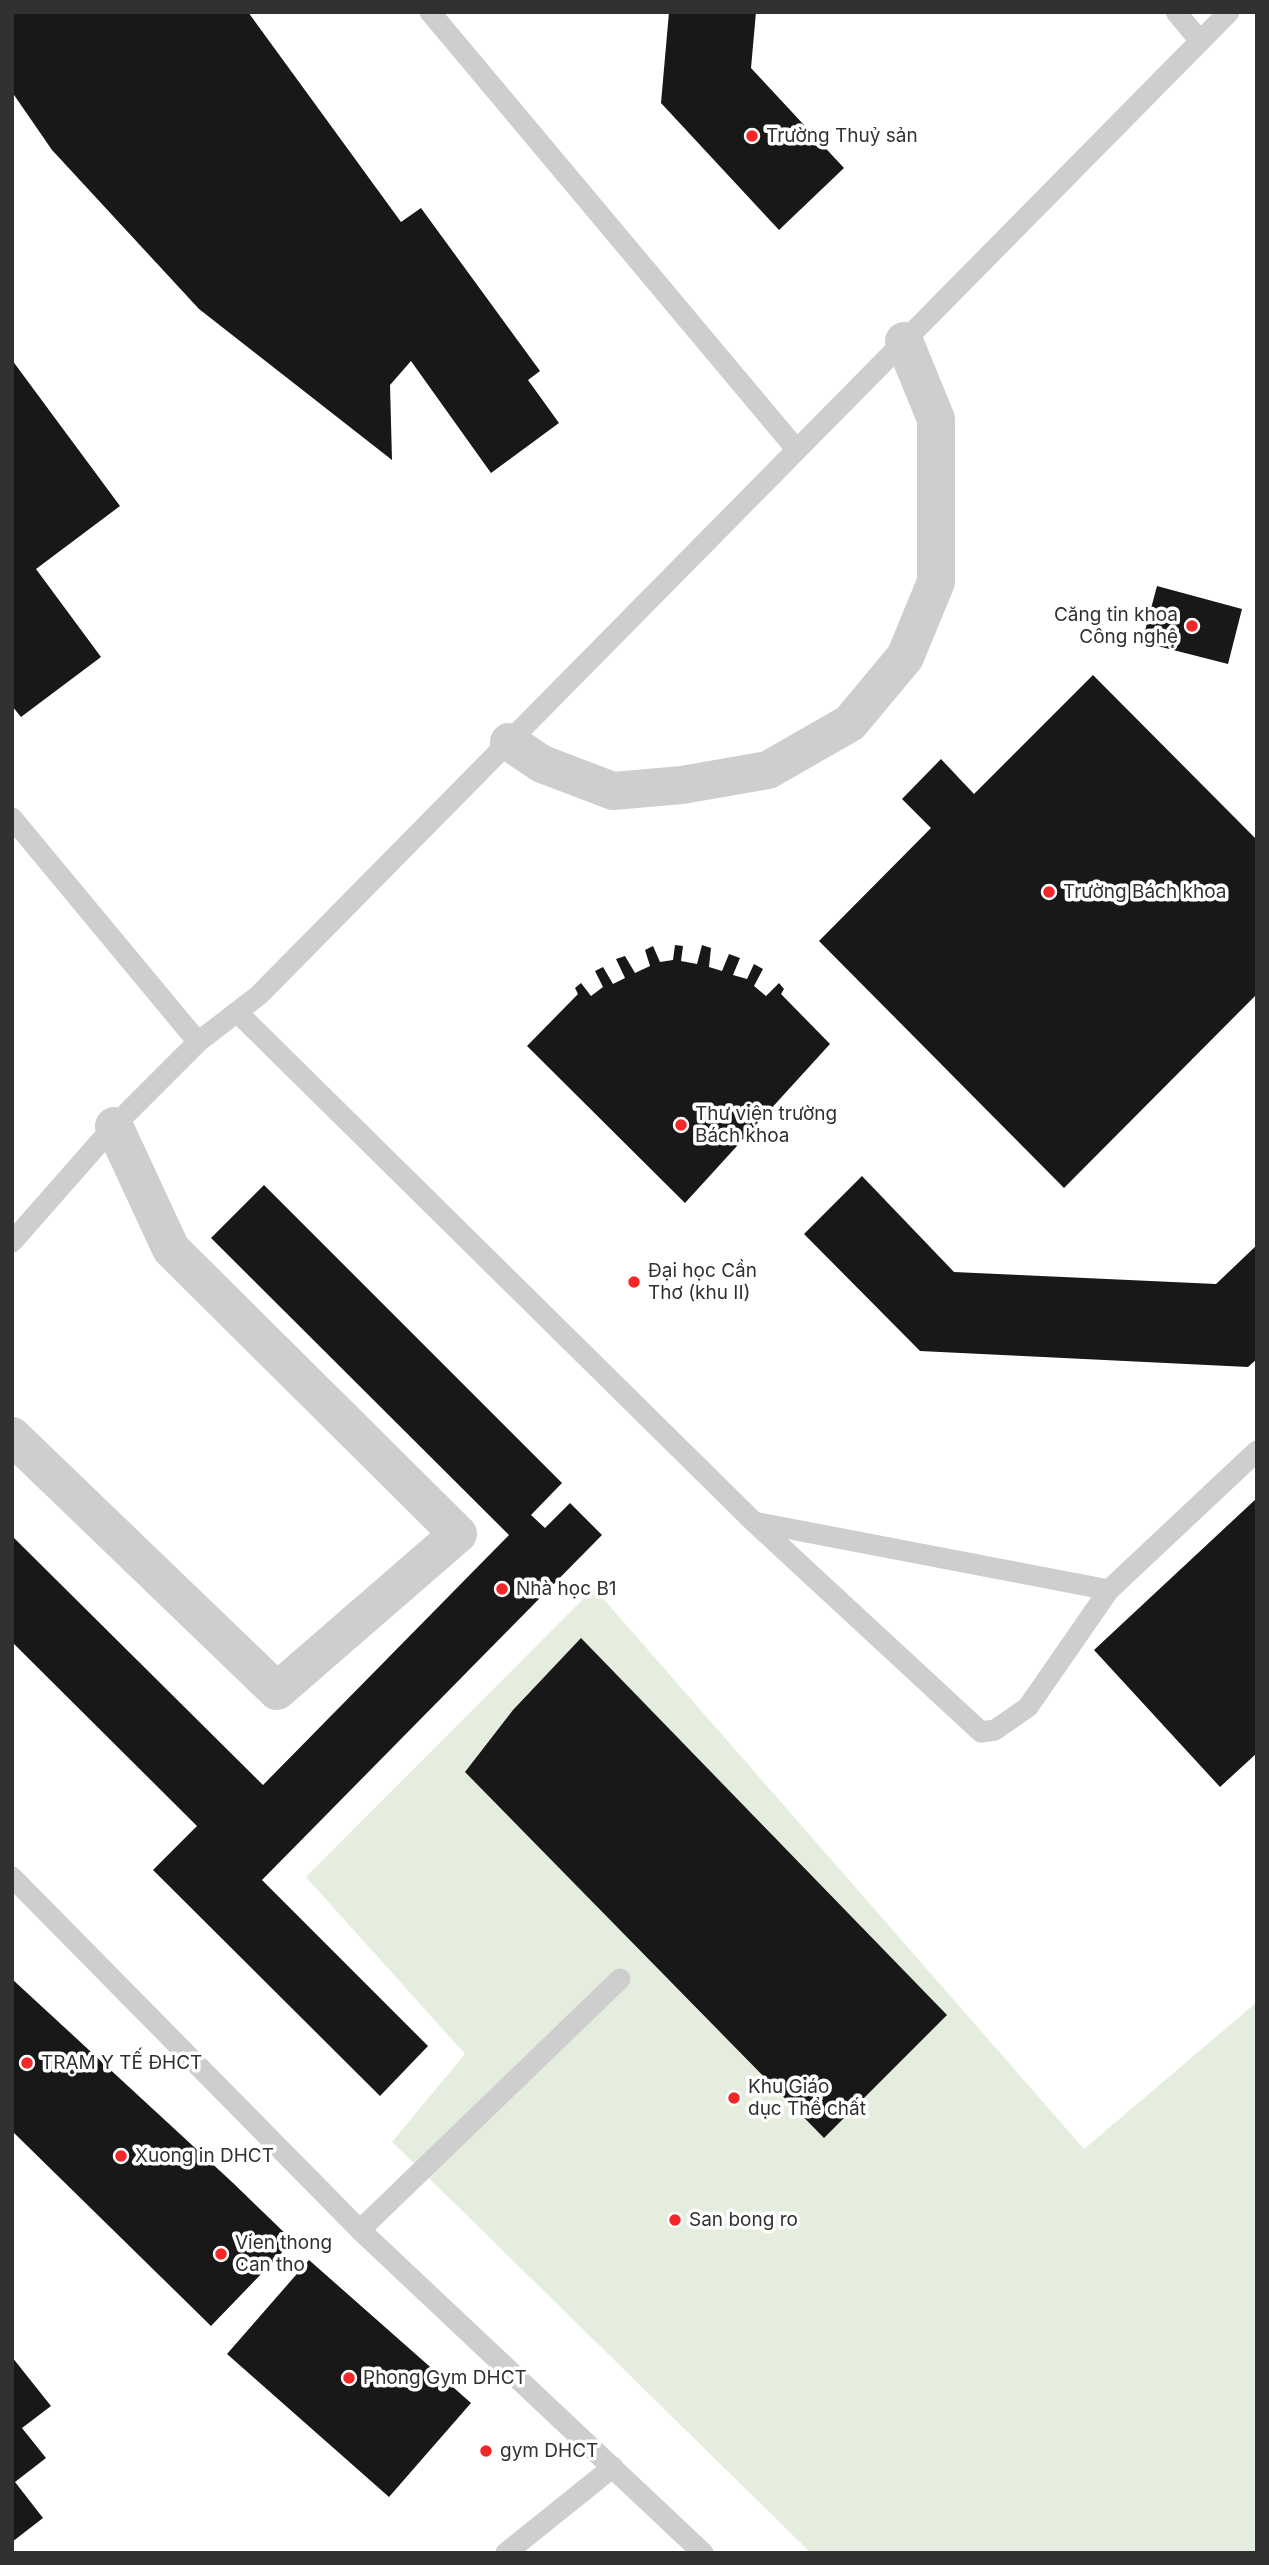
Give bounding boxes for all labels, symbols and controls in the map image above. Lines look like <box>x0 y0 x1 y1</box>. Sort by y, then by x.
place label: Trường Thuỷ sản <box>766 125 918 147</box>
marker: Trường Thuỷ sản <box>744 128 760 144</box>
place label: Căng tin khoa Công nghệ <box>1054 604 1178 648</box>
marker: Căng tin khoa Công nghệ <box>1184 618 1200 634</box>
place label: Trường Bách khoa <box>1063 881 1226 903</box>
marker: Trường Bách khoa <box>1041 884 1057 900</box>
place label: Thư viện trường Bách khoa <box>695 1103 837 1147</box>
marker: Thư viện trường Bách khoa <box>673 1117 689 1133</box>
place label: Đại học Cần Thơ (khu II) <box>648 1260 757 1304</box>
marker: Đại học Cần Thơ (khu II) <box>626 1274 642 1290</box>
place label: Nhà học B1 <box>516 1578 617 1600</box>
marker: Nhà học B1 <box>494 1581 510 1597</box>
place label: TRẠM Y TẾ ĐHCT <box>41 2052 202 2074</box>
marker: TRẠM Y TẾ ĐHCT <box>19 2055 35 2071</box>
place label: Khu Giáo dục Thể chất <box>748 2076 866 2120</box>
marker: Khu Giáo dục Thể chất <box>726 2090 742 2106</box>
place label: Xuong in DHCT <box>135 2145 274 2167</box>
marker: Xuong in DHCT <box>113 2148 129 2164</box>
place label: San bong ro <box>689 2209 798 2231</box>
marker: San bong ro <box>667 2212 683 2228</box>
place label: Vien thong Can tho <box>235 2232 332 2276</box>
marker: Vien thong Can tho <box>213 2246 229 2262</box>
place label: Phong Gym DHCT <box>363 2367 527 2389</box>
marker: Phong Gym DHCT <box>341 2370 357 2386</box>
place label: gym DHCT <box>500 2440 598 2462</box>
marker: gym DHCT <box>478 2443 494 2459</box>

